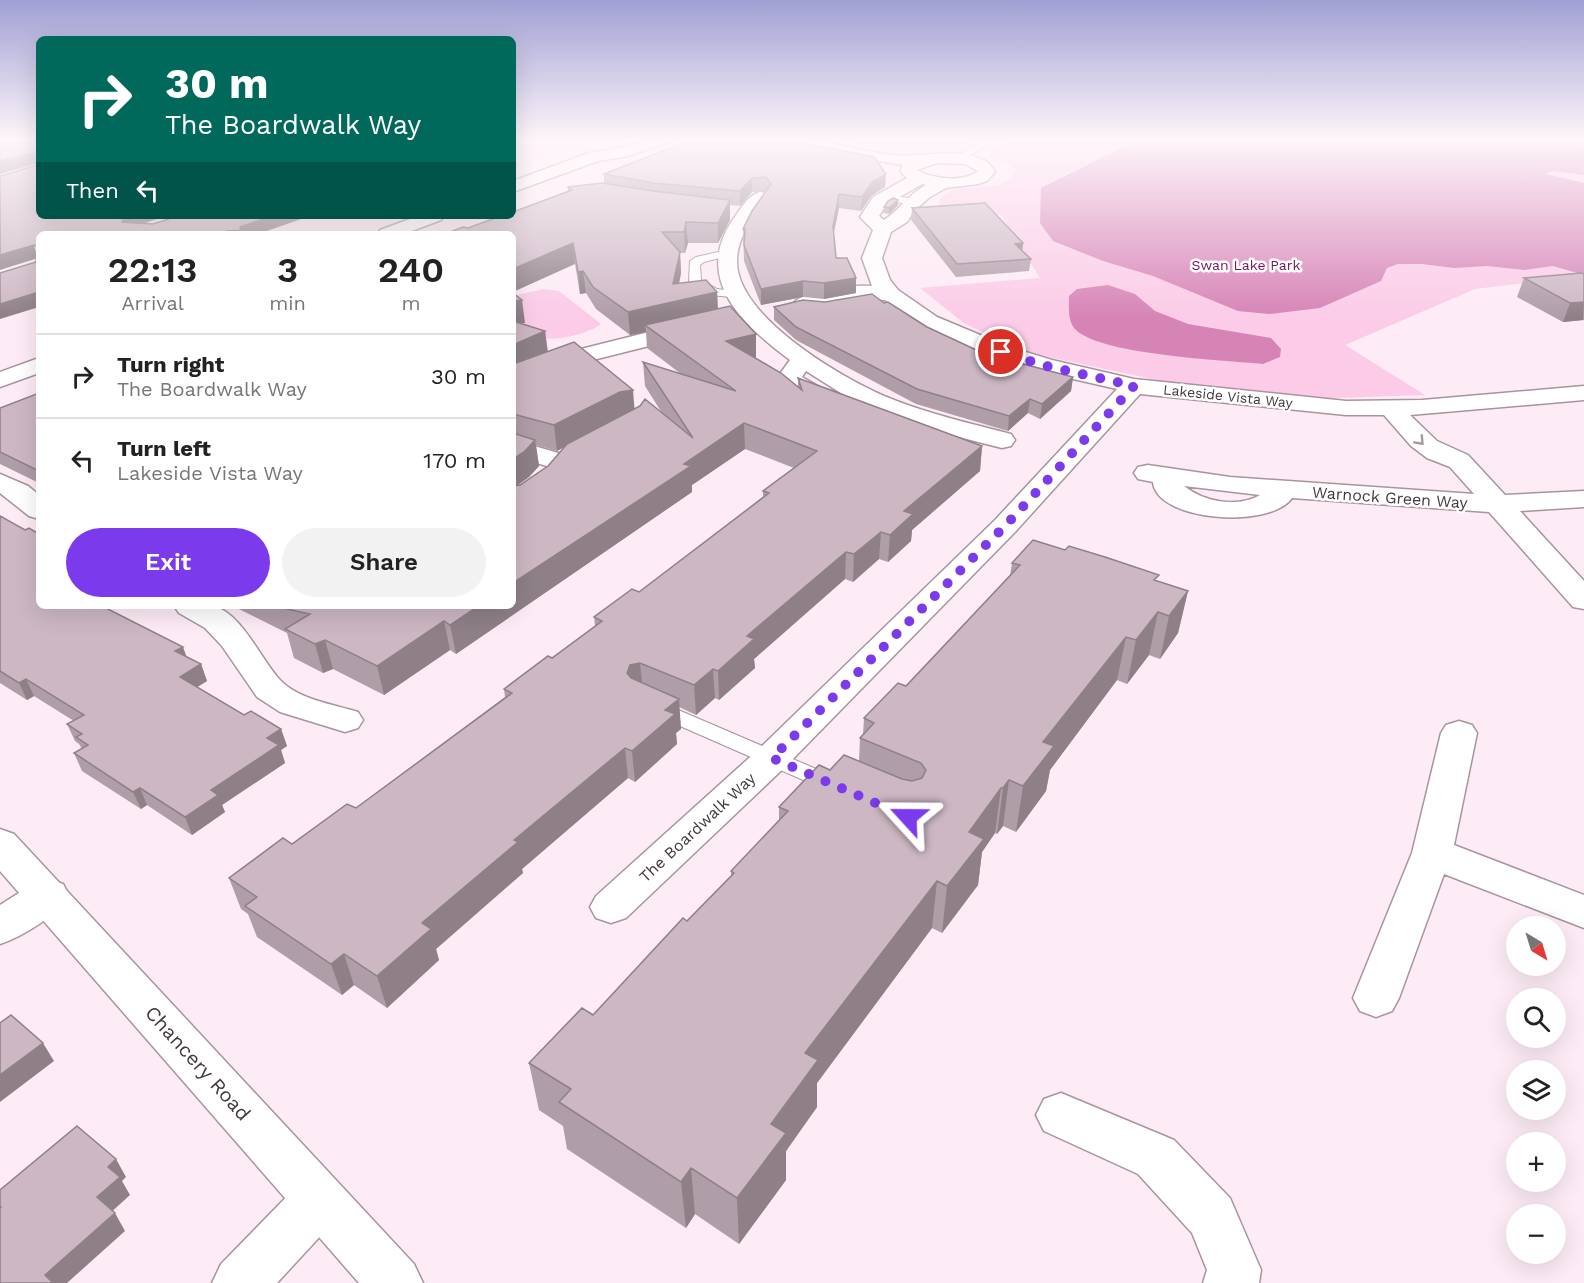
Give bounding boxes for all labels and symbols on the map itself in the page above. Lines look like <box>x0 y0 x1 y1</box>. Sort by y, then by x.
park label: Swan Lake Park <box>1192 257 1300 273</box>
pin <box>975 326 1026 377</box>
street label: Lakeside Vista Way <box>1162 381 1294 411</box>
one-way arrow <box>1413 434 1424 445</box>
street label: Warnock Green Way <box>1312 483 1469 512</box>
street label: The Boardwalk Way <box>635 768 760 886</box>
position arrow <box>876 785 940 849</box>
north arrow <box>1506 916 1566 976</box>
street label: Chancery Road <box>140 1001 256 1125</box>

